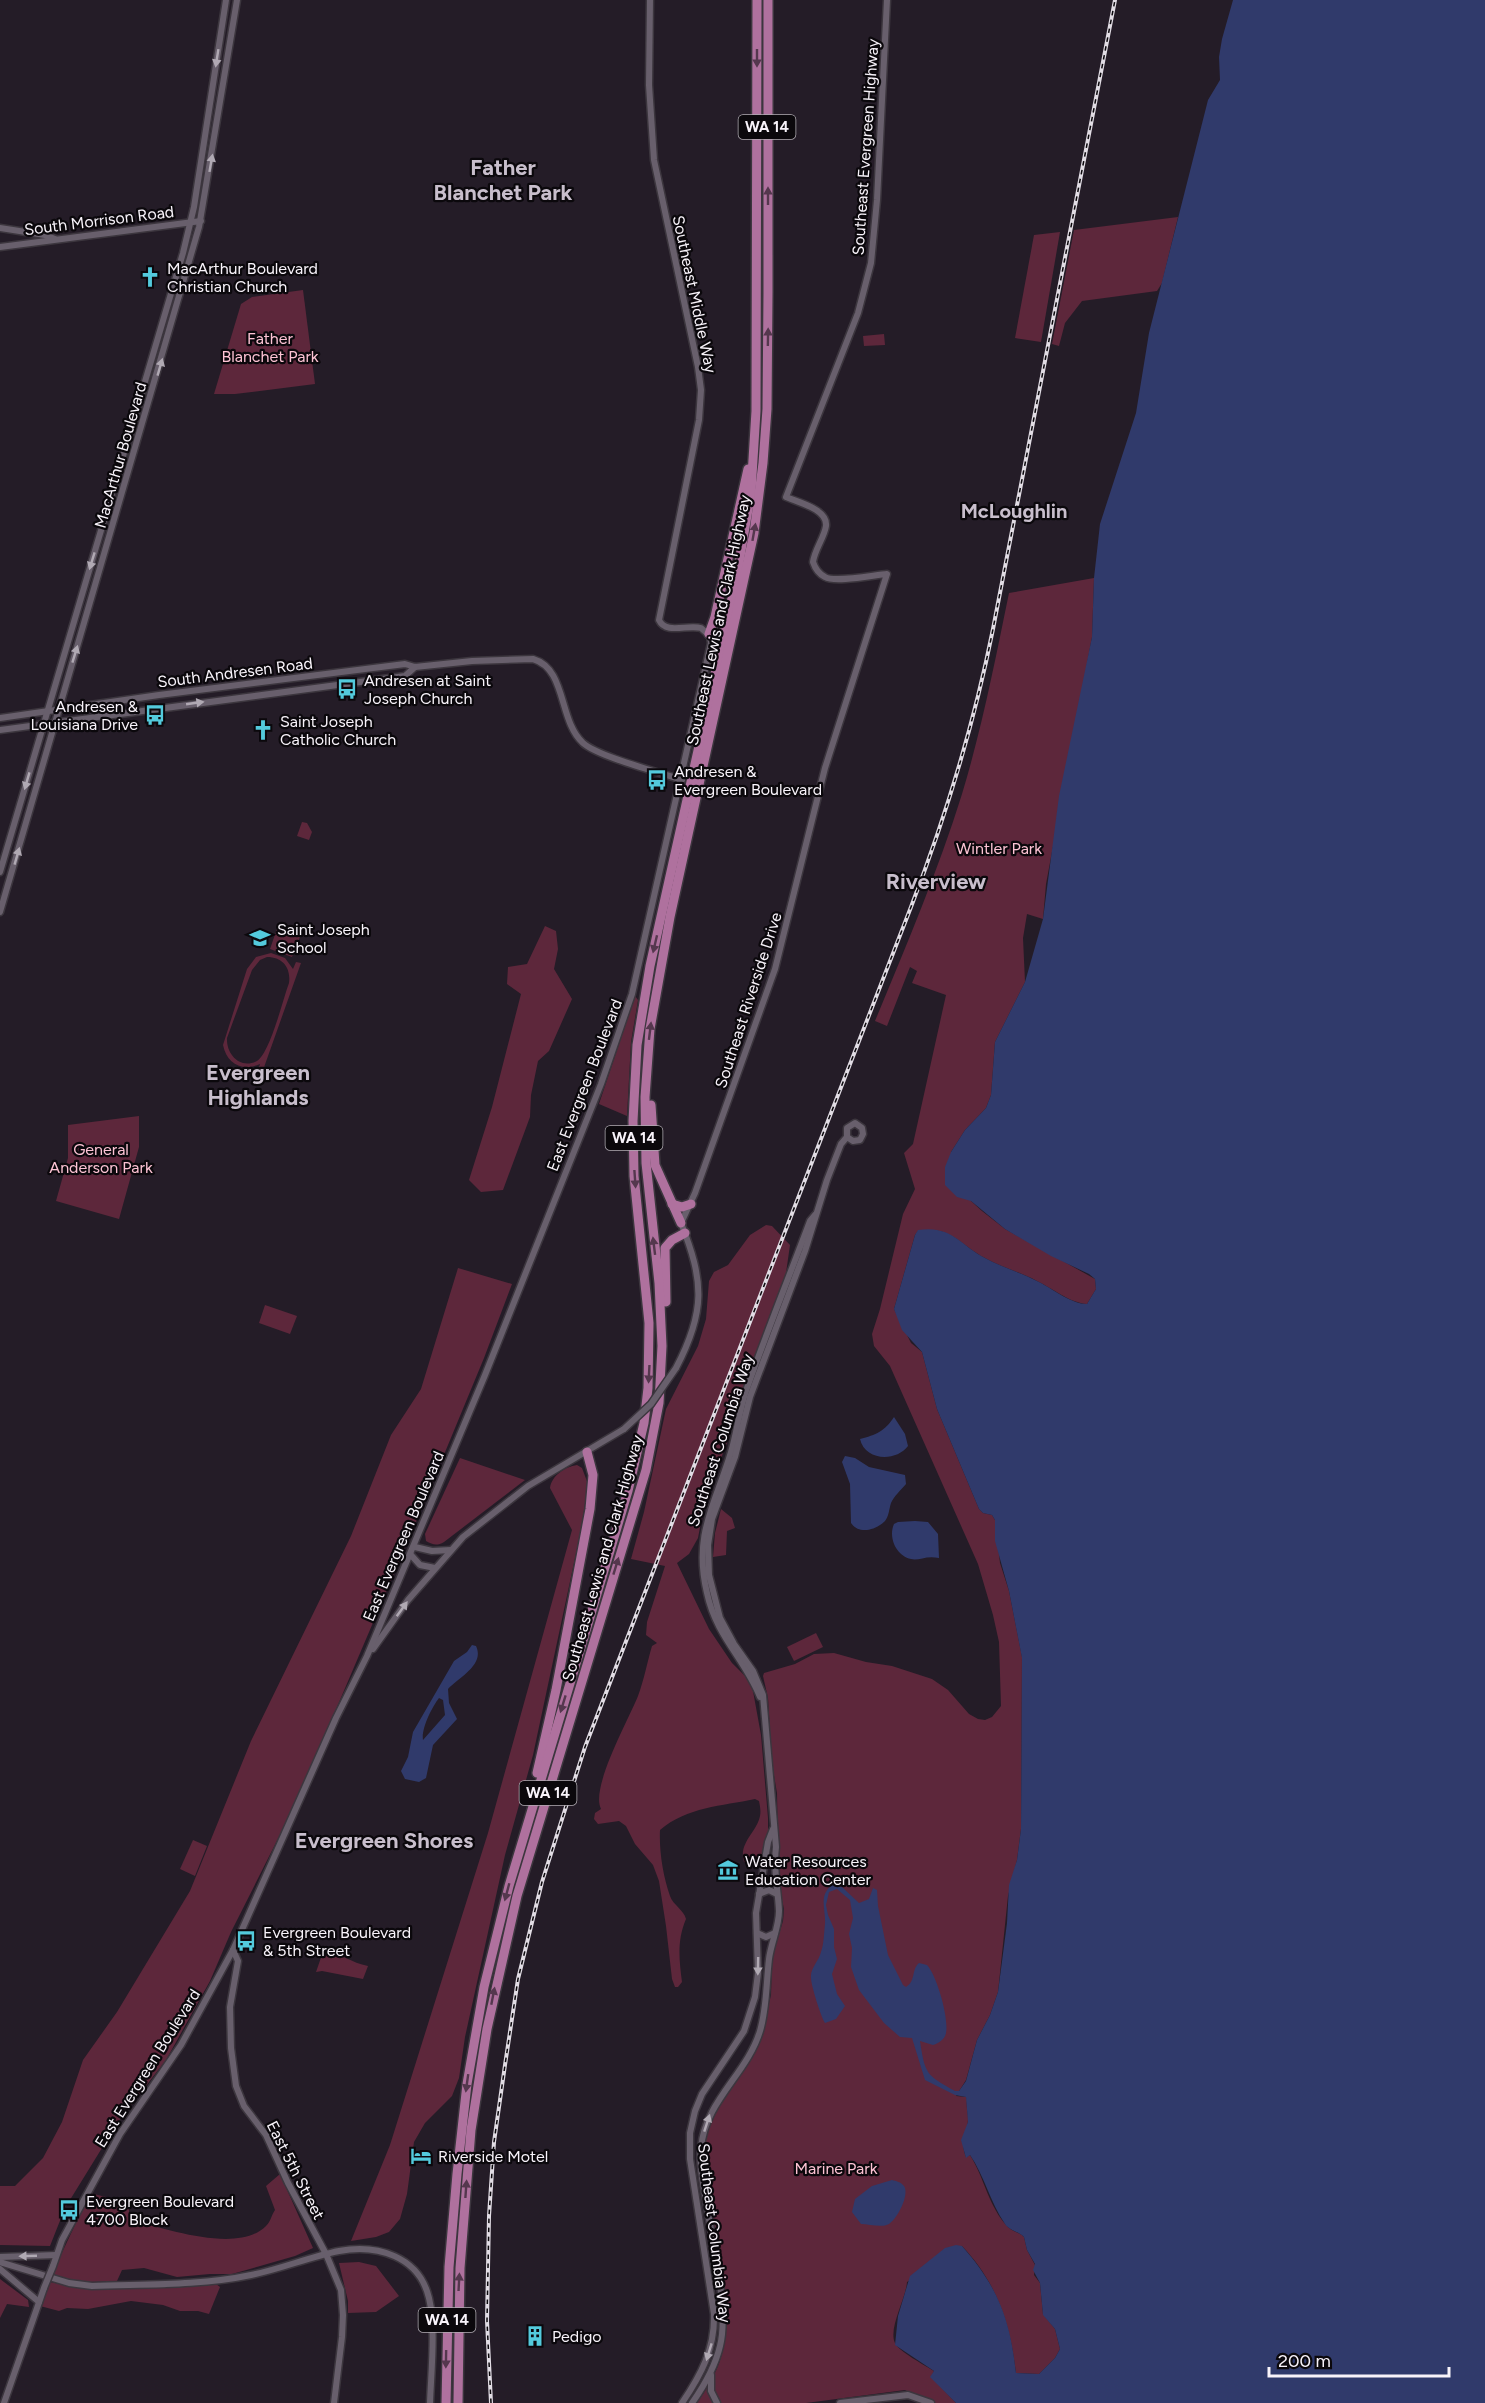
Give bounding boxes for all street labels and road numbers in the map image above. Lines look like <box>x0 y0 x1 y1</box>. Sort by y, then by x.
street label: Southeast Evergreen Highway <box>848 38 883 256</box>
road number: WA 14 <box>738 115 795 139</box>
street label: South Morrison Road <box>23 202 175 239</box>
street label: Southeast Middle Way <box>669 214 721 375</box>
street label: MacArthur Boulevard <box>91 380 150 530</box>
street label: Southeast Lewis and Clark Highway <box>683 493 754 747</box>
street label: South Andresen Road <box>156 654 314 691</box>
street label: Southeast Riverside Drive <box>711 910 786 1090</box>
street label: East Evergreen Boulevard <box>543 996 626 1174</box>
road number: WA 14 <box>606 1126 662 1150</box>
street label: Southeast Columbia Way <box>684 1351 758 1529</box>
street label: Southeast Lewis and Clark Highway <box>558 1432 647 1683</box>
street label: East Evergreen Boulevard <box>359 1448 448 1624</box>
road number: WA 14 <box>520 1781 576 1805</box>
street label: East Evergreen Boulevard <box>91 1986 204 2151</box>
street label: East 5th Street <box>263 2118 329 2223</box>
street label: Southeast Columbia Way <box>694 2142 735 2324</box>
road number: WA 14 <box>418 2308 476 2332</box>

